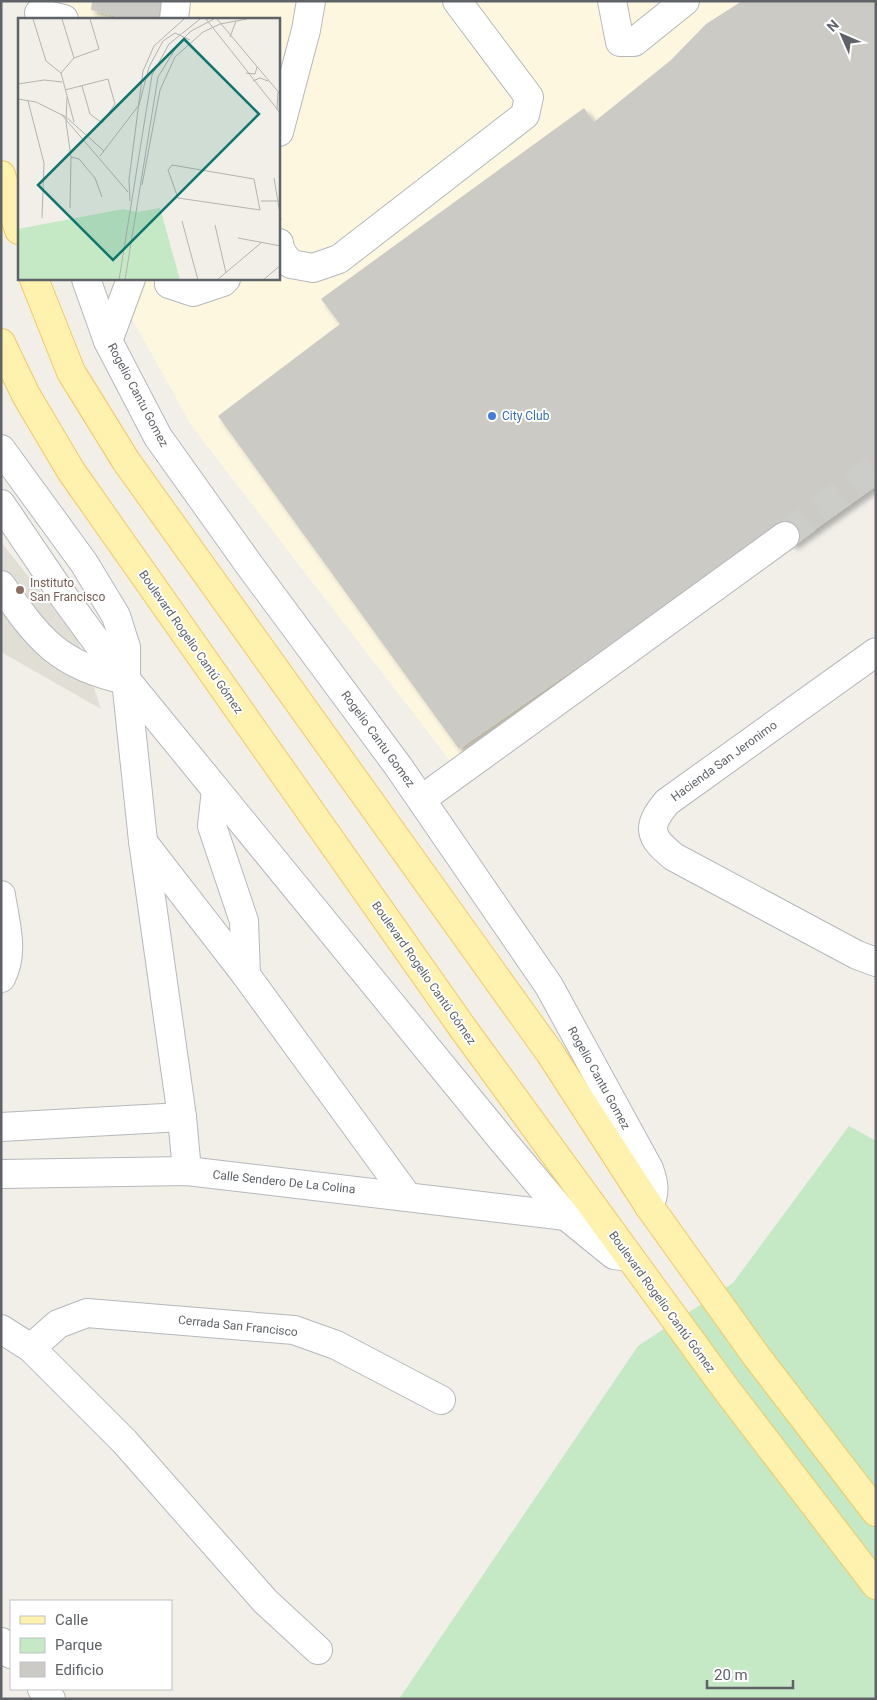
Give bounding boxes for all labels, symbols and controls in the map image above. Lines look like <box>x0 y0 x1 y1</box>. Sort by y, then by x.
north arrow <box>817 10 867 60</box>
text: N <box>824 17 842 35</box>
inset map <box>18 18 280 280</box>
street label: Rogelio Cantu Gomez <box>105 341 171 449</box>
place label: City Club <box>502 409 550 423</box>
marker: City Club <box>486 410 498 422</box>
street label: Boulevard Rogelio Cantú Gómez <box>136 568 246 716</box>
place label: Instituto San Francisco <box>30 576 105 604</box>
marker: Instituto San Francisco <box>14 584 26 596</box>
street label: Rogelio Cantu Gomez <box>338 688 418 790</box>
street label: Hacienda San Jeronimo <box>668 718 780 804</box>
street label: Boulevard Rogelio Cantú Gómez <box>369 899 479 1047</box>
street label: Rogelio Cantu Gomez <box>565 1024 633 1132</box>
street label: Calle Sendero De La Colina <box>212 1168 356 1196</box>
street label: Boulevard Rogelio Cantú Gómez <box>606 1229 718 1375</box>
street label: Cerrada San Francisco <box>178 1313 299 1339</box>
legend <box>10 1600 172 1690</box>
text: Calle <box>55 1611 88 1629</box>
text: Parque <box>55 1636 102 1654</box>
scale bar <box>707 1658 793 1690</box>
text: Edificio <box>55 1661 104 1679</box>
text: 20 m <box>714 1666 748 1684</box>

